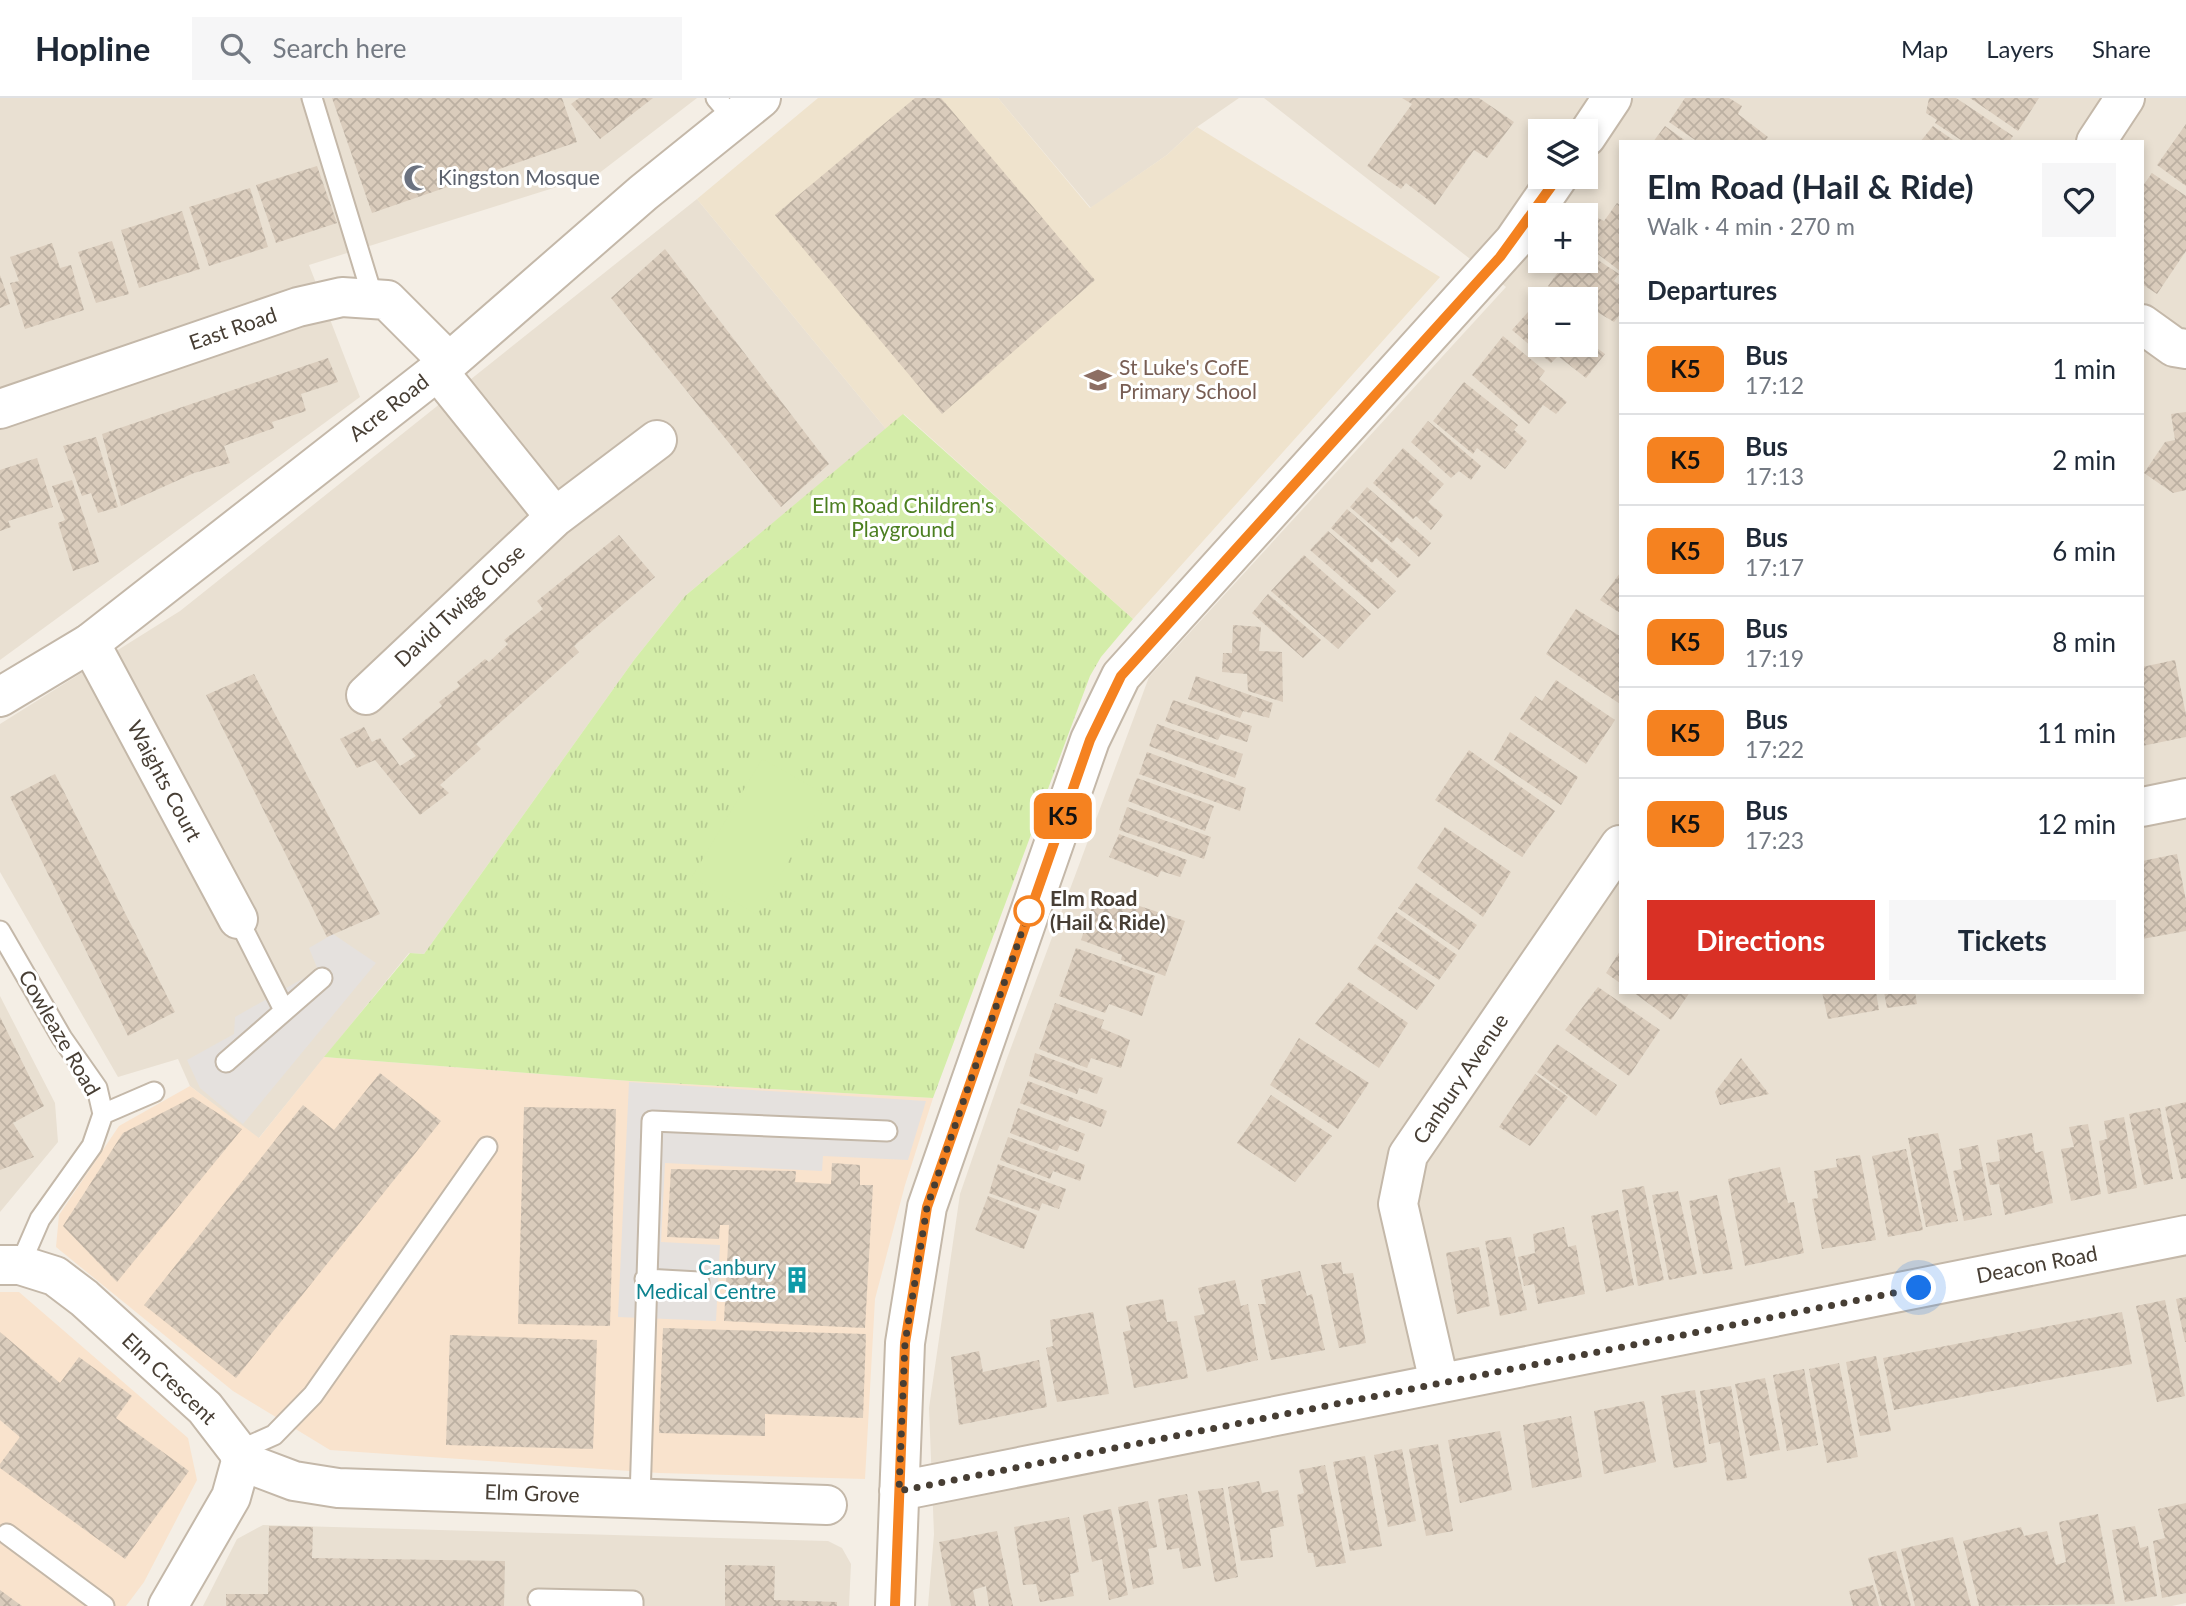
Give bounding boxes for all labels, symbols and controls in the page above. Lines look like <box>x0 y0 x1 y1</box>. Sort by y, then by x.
search box <box>192 17 682 80</box>
text: Hopline <box>35 28 150 68</box>
icon: search <box>216 29 254 67</box>
text: Search here <box>272 32 407 64</box>
text: Map <box>1901 34 1948 63</box>
text: Layers <box>1986 34 2054 63</box>
text: Share <box>2092 34 2151 63</box>
map controls <box>1528 119 1598 357</box>
button: layers <box>1528 119 1598 189</box>
mosque icon: Kingston Mosque <box>402 163 432 193</box>
button: heart <box>2042 163 2116 237</box>
place label: Kingston Mosque <box>438 164 600 189</box>
text: Elm Road (Hail & Ride) <box>1647 166 1974 206</box>
button: + <box>1528 203 1598 273</box>
text: Walk · 4 min · 270 m <box>1647 212 1855 240</box>
text: Departures <box>1647 274 1777 306</box>
button: − <box>1528 287 1598 357</box>
street label: East Road <box>185 301 280 354</box>
text: Bus <box>1745 339 1788 371</box>
text: 1 min <box>2052 353 2116 385</box>
place label: St Luke's CofE Primary School <box>1119 354 1257 403</box>
text: K5 <box>1670 354 1701 383</box>
school or university icon: St Luke's CofE Primary School <box>1083 365 1113 395</box>
street label: Acre Road <box>343 368 433 446</box>
text: 17:12 <box>1745 371 1804 399</box>
text: Bus <box>1745 430 1788 462</box>
text: 2 min <box>2052 444 2116 476</box>
text: K5 <box>1670 445 1701 474</box>
text: 17:13 <box>1745 462 1804 490</box>
park label: Elm Road Children's Playground <box>812 492 994 541</box>
text: Bus <box>1745 521 1788 553</box>
text: 6 min <box>2052 535 2116 567</box>
text: K5 <box>1670 536 1701 565</box>
street label: David Twigg Close <box>389 538 529 672</box>
text: 17:17 <box>1745 553 1804 581</box>
text: Bus <box>1745 612 1788 644</box>
text: 8 min <box>2052 626 2116 658</box>
text: K5 <box>1670 627 1701 656</box>
text: 17:19 <box>1745 644 1804 672</box>
text: Bus <box>1745 703 1788 735</box>
street label: Waights Court <box>123 716 208 845</box>
text: 11 min <box>2037 717 2116 749</box>
text: K5 <box>1670 718 1701 747</box>
text: 17:22 <box>1745 735 1804 763</box>
line badge: K5 <box>1032 793 1094 839</box>
text: Bus <box>1745 794 1788 826</box>
text: K5 <box>1048 801 1078 830</box>
text: 12 min <box>2037 808 2116 840</box>
text: K5 <box>1670 809 1701 838</box>
text: 17:23 <box>1745 826 1804 854</box>
place label: Elm Road (Hail & Ride) <box>1050 885 1165 934</box>
marker: Elm Road (Hail & Ride) <box>1014 896 1044 926</box>
button: Directions <box>1647 900 1875 980</box>
button: Tickets <box>1889 900 2116 980</box>
street label: Cowleaze Road <box>14 965 106 1100</box>
street label: Canbury Avenue <box>1407 1008 1513 1148</box>
street label: Deacon Road <box>1974 1240 2099 1288</box>
place label: Canbury Medical Centre <box>636 1254 776 1303</box>
building icon: Canbury Medical Centre <box>782 1265 812 1295</box>
your location <box>1901 1270 1936 1305</box>
street label: Elm Crescent <box>118 1327 223 1429</box>
street label: Elm Grove <box>484 1478 580 1507</box>

